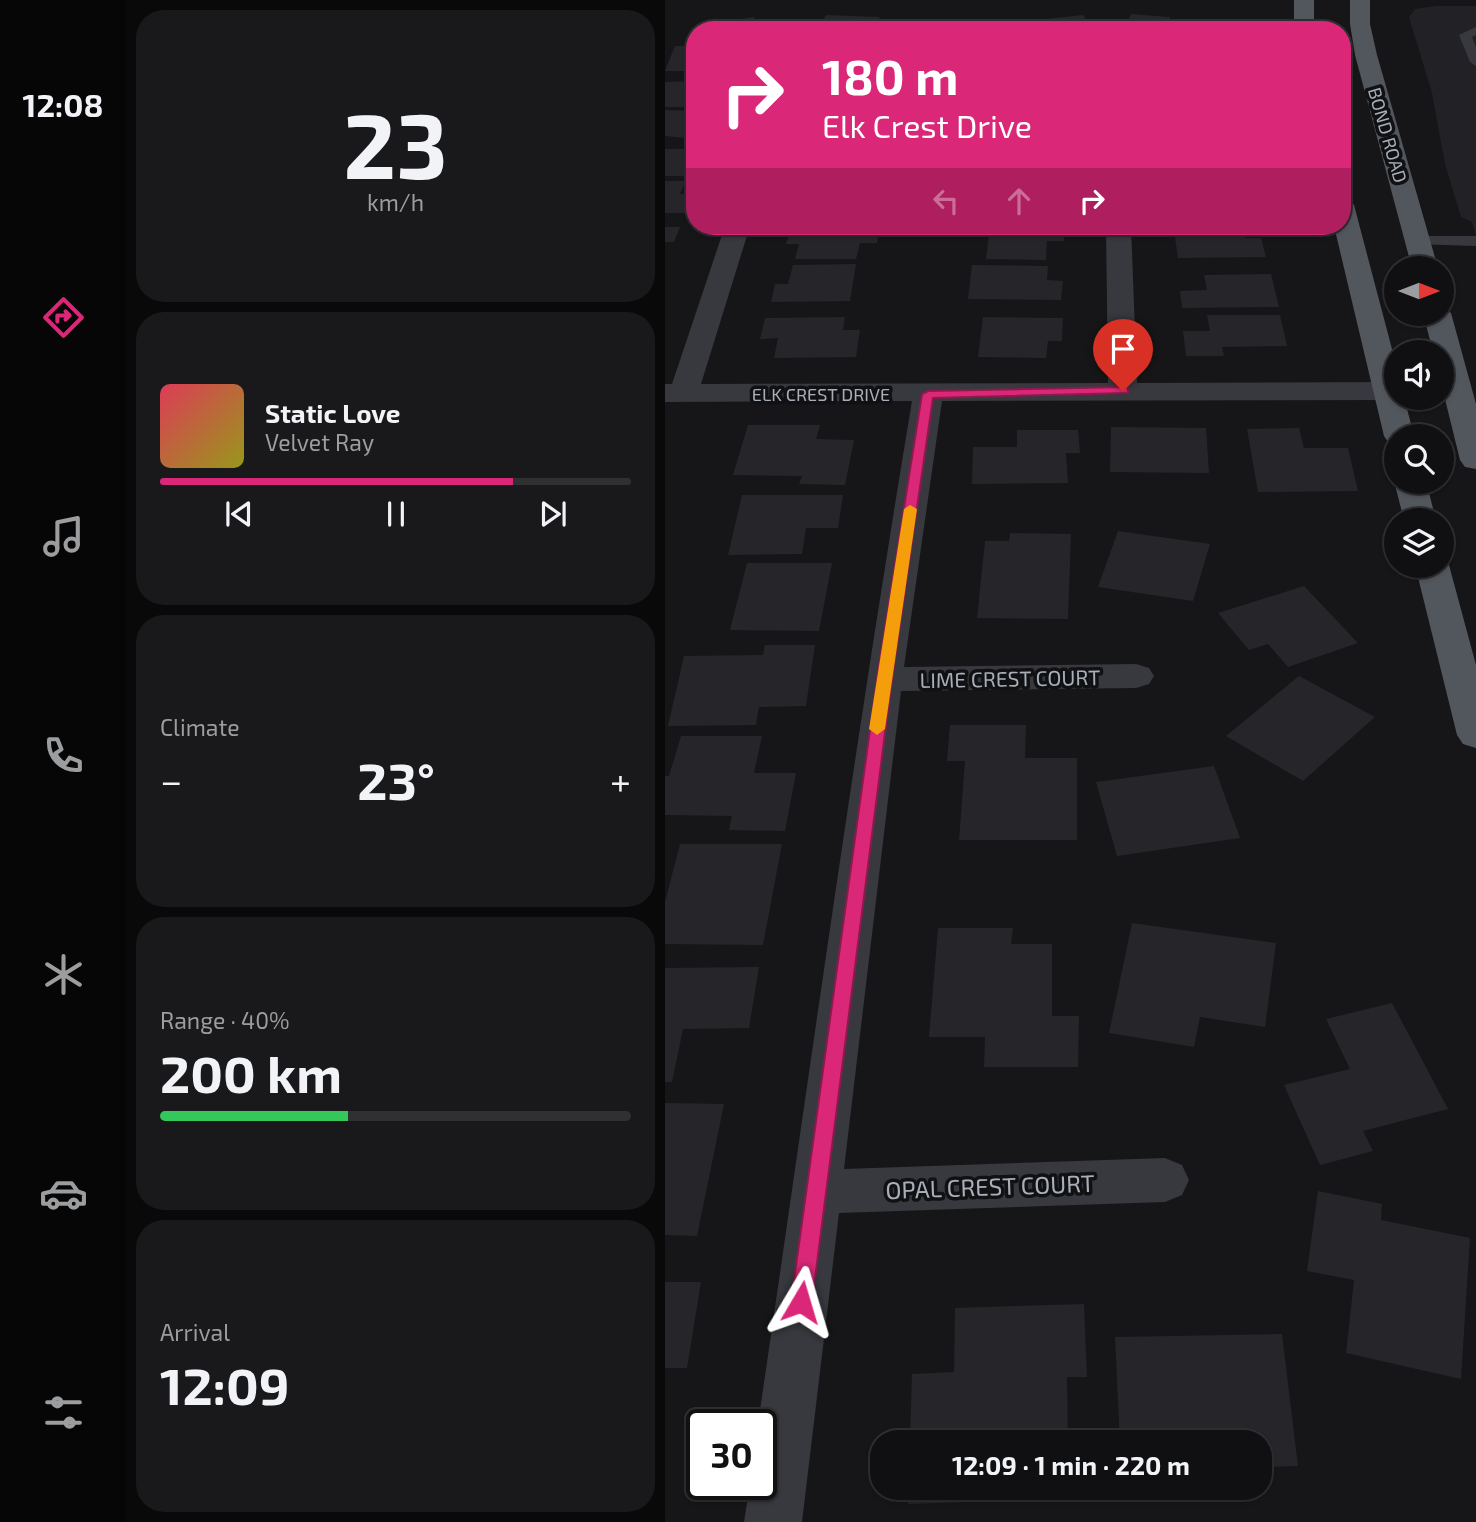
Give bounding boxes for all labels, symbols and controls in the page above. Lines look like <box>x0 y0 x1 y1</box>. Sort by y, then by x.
text: 180 m <box>822 46 958 105</box>
icon: right <box>707 49 798 140</box>
text: 12:08 <box>23 85 103 123</box>
street label: BOND ROAD <box>1364 85 1412 185</box>
text: 23 <box>343 88 448 197</box>
text: Elk Crest Drive <box>822 106 1032 144</box>
icon: left <box>927 182 965 220</box>
icon: ahead <box>1000 182 1038 220</box>
icon: right <box>1073 182 1111 220</box>
text: km/h <box>367 188 424 216</box>
north arrow <box>1384 256 1454 326</box>
map controls <box>1384 256 1454 578</box>
icon: directions <box>39 293 88 342</box>
pin <box>1093 319 1153 391</box>
icon: arrive <box>1104 330 1142 368</box>
button: sound <box>1384 340 1454 410</box>
street label: ELK CREST DRIVE <box>752 383 890 405</box>
text: Static Love <box>265 397 401 428</box>
button: search <box>1384 424 1454 494</box>
text: Velvet Ray <box>265 428 374 456</box>
icon: previous <box>220 495 258 533</box>
icon: pause <box>377 495 415 533</box>
icon: next <box>534 495 572 533</box>
button: layers <box>1384 508 1454 578</box>
icon: music <box>39 512 88 561</box>
street label: LIME CREST COURT <box>919 664 1101 692</box>
text: Climate <box>160 713 240 741</box>
icon: phone <box>39 731 88 780</box>
text: 23° <box>357 748 435 810</box>
text: − <box>160 757 182 803</box>
text: + <box>610 757 631 803</box>
icon: climate <box>39 950 88 999</box>
text: Range · 40% <box>160 1006 290 1034</box>
text: 200 km <box>160 1041 342 1103</box>
street label: OPAL CREST COURT <box>885 1168 1095 1204</box>
icon: car <box>39 1169 88 1218</box>
position arrow <box>764 1265 838 1339</box>
text: Arrival <box>160 1318 230 1346</box>
text: 12:09 <box>160 1353 290 1415</box>
icon: filters <box>39 1388 88 1437</box>
speed limit sign: 30 <box>686 1409 777 1500</box>
text: 12:09 · 1 min · 220 m <box>952 1449 1190 1480</box>

